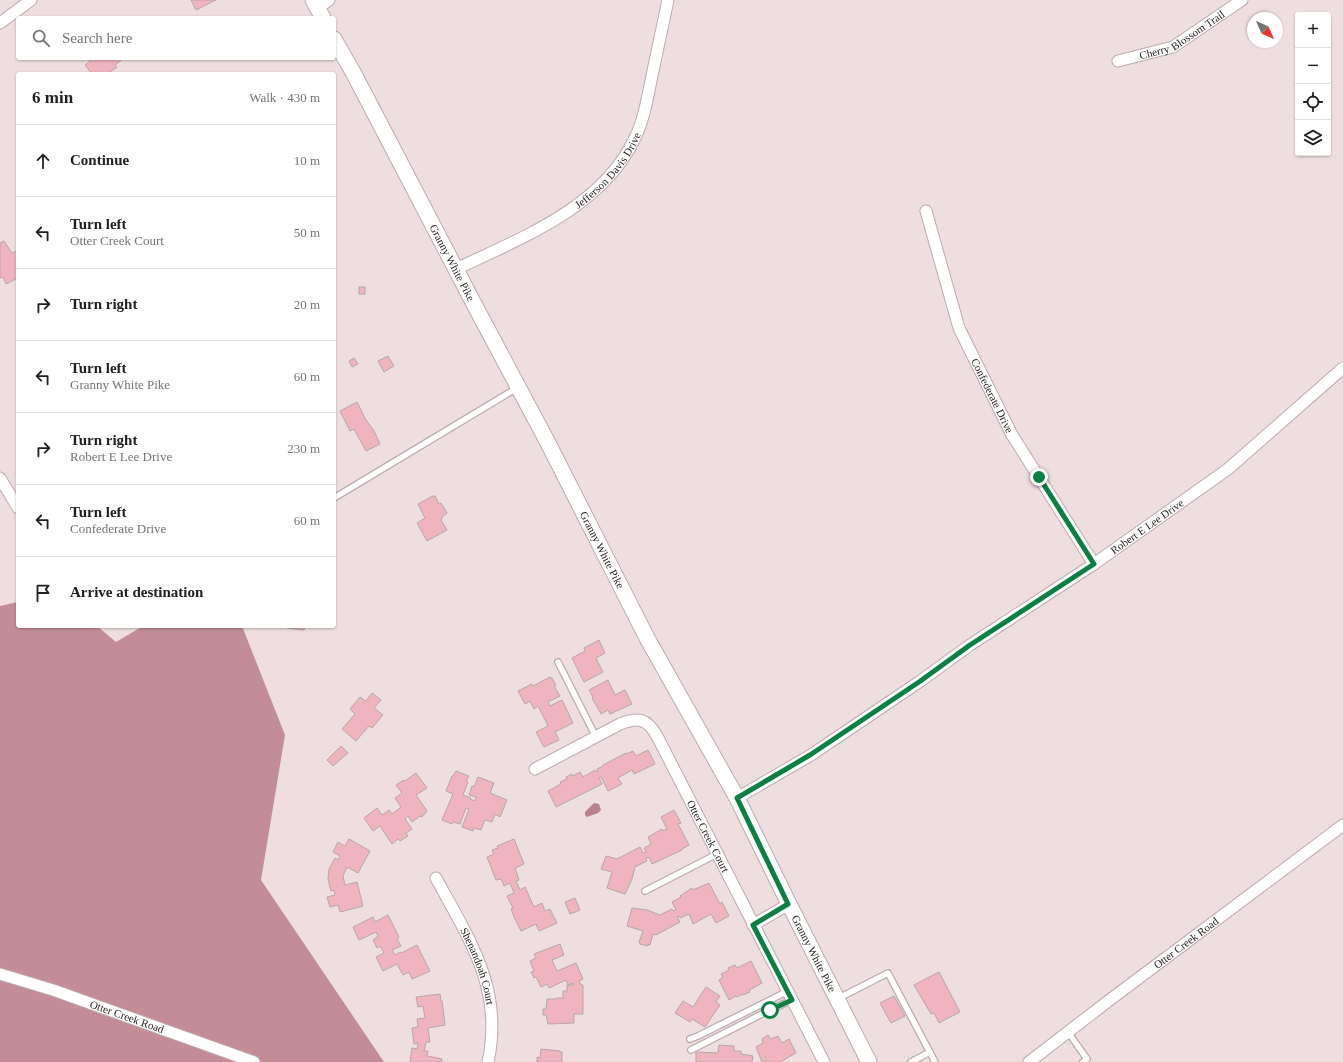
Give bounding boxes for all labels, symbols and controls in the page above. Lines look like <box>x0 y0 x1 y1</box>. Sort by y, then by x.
street label: Cherry Blossom Trail <box>1138 8 1227 61</box>
north arrow <box>1247 12 1283 48</box>
map controls <box>1295 12 1331 156</box>
button: + <box>1295 12 1331 48</box>
search box <box>16 16 336 60</box>
icon: search <box>30 27 52 49</box>
text: Search here <box>62 30 132 46</box>
button: − <box>1295 48 1331 84</box>
button: locate <box>1295 84 1331 120</box>
text: 6 min <box>32 88 73 107</box>
text: Walk · 430 m <box>249 90 320 105</box>
button: layers <box>1295 120 1331 156</box>
street label: Jefferson Davis Drive <box>572 130 643 211</box>
icon: ahead <box>32 150 54 172</box>
text: Continue <box>70 152 129 168</box>
text: 10 m <box>294 153 320 168</box>
text: Turn left <box>70 216 127 232</box>
icon: left <box>32 222 54 244</box>
street label: Granny White Pike <box>427 222 477 303</box>
text: 50 m <box>294 225 320 240</box>
text: Otter Creek Court <box>70 233 164 248</box>
icon: right <box>32 294 54 316</box>
text: Turn right <box>70 296 137 312</box>
text: 20 m <box>294 297 320 312</box>
street label: Confederate Drive <box>969 356 1016 435</box>
text: Turn left <box>70 360 127 376</box>
icon: left <box>32 366 54 388</box>
text: 60 m <box>294 369 320 384</box>
text: Granny White Pike <box>70 377 170 392</box>
text: Turn right <box>70 432 137 448</box>
icon: right <box>32 438 54 460</box>
text: 230 m <box>287 441 320 456</box>
text: Robert E Lee Drive <box>70 449 172 464</box>
route end <box>1030 468 1048 486</box>
street label: Robert E Lee Drive <box>1108 496 1186 556</box>
text: Turn left <box>70 504 127 520</box>
street label: Granny White Pike <box>578 509 627 590</box>
icon: left <box>32 510 54 532</box>
text: 60 m <box>294 513 320 528</box>
text: Confederate Drive <box>70 521 166 536</box>
icon: arrive <box>32 582 54 604</box>
text: Arrive at destination <box>70 584 203 600</box>
street label: Otter Creek Court <box>685 798 732 874</box>
street label: Granny White Pike <box>790 913 839 994</box>
street label: Otter Creek Road <box>1151 914 1221 971</box>
street label: Shenandoah Court <box>458 926 496 1006</box>
street label: Otter Creek Road <box>88 998 166 1035</box>
route start <box>761 1001 779 1019</box>

